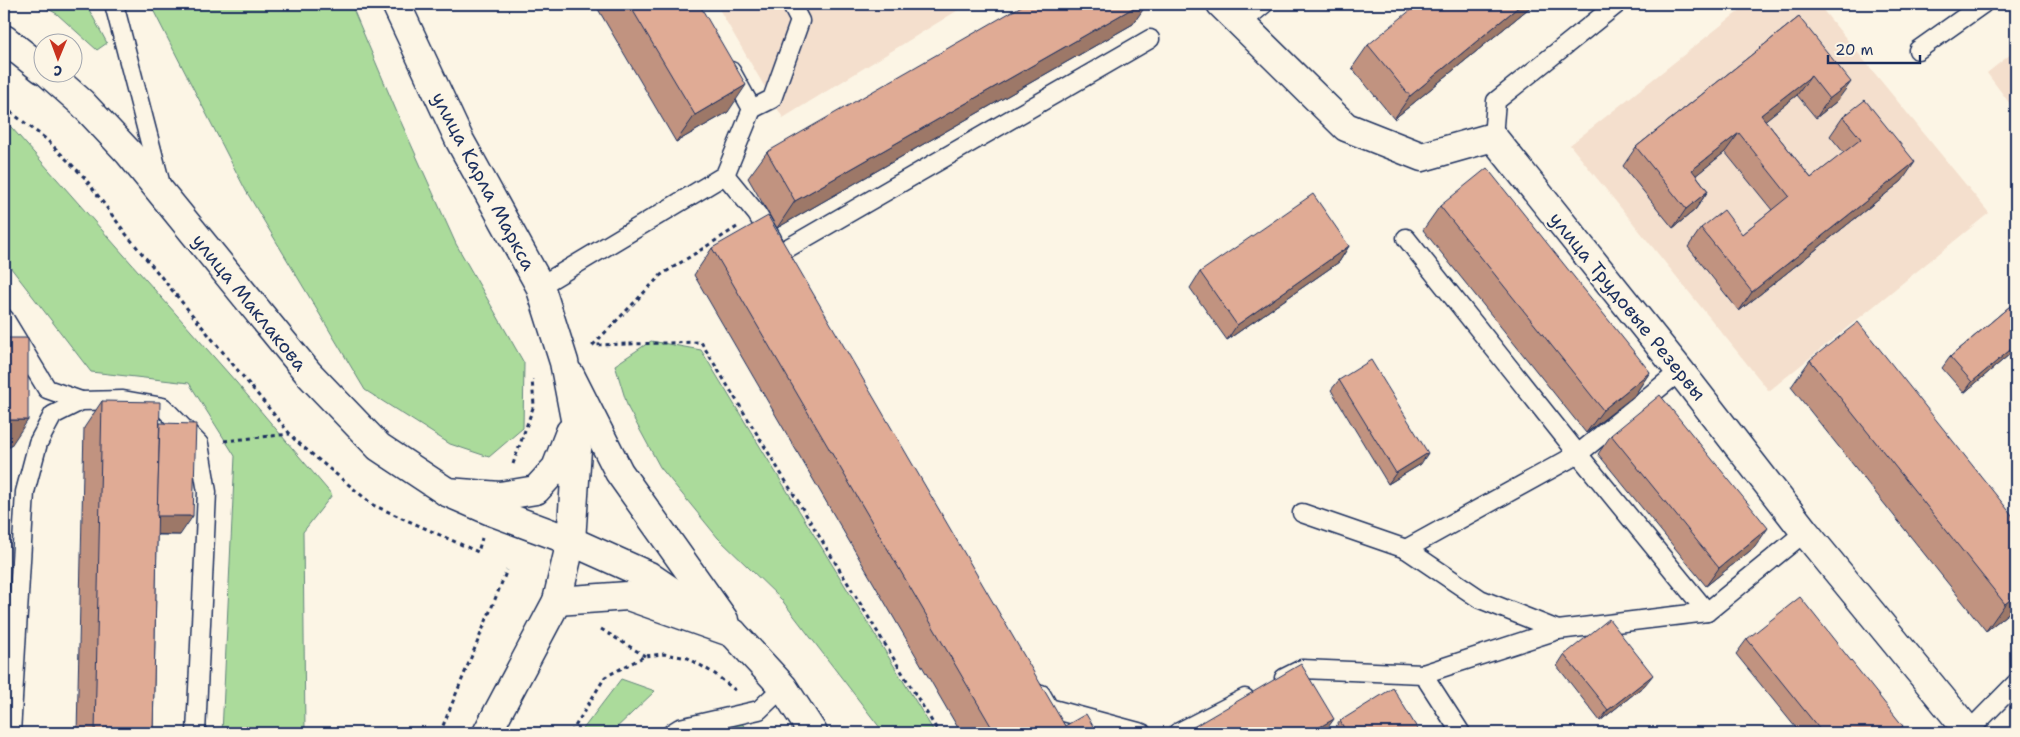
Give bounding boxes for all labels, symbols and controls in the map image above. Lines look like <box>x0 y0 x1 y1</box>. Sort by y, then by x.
north arrow <box>32 32 82 82</box>
scale bar <box>1828 32 1920 64</box>
text: 20 m <box>1835 40 1874 60</box>
text: С <box>53 62 62 80</box>
street label: улица Карла Маркса <box>426 88 541 275</box>
street label: улица Трудовые Резервы <box>1544 207 1711 406</box>
street label: улица Маклакова <box>186 228 313 376</box>

